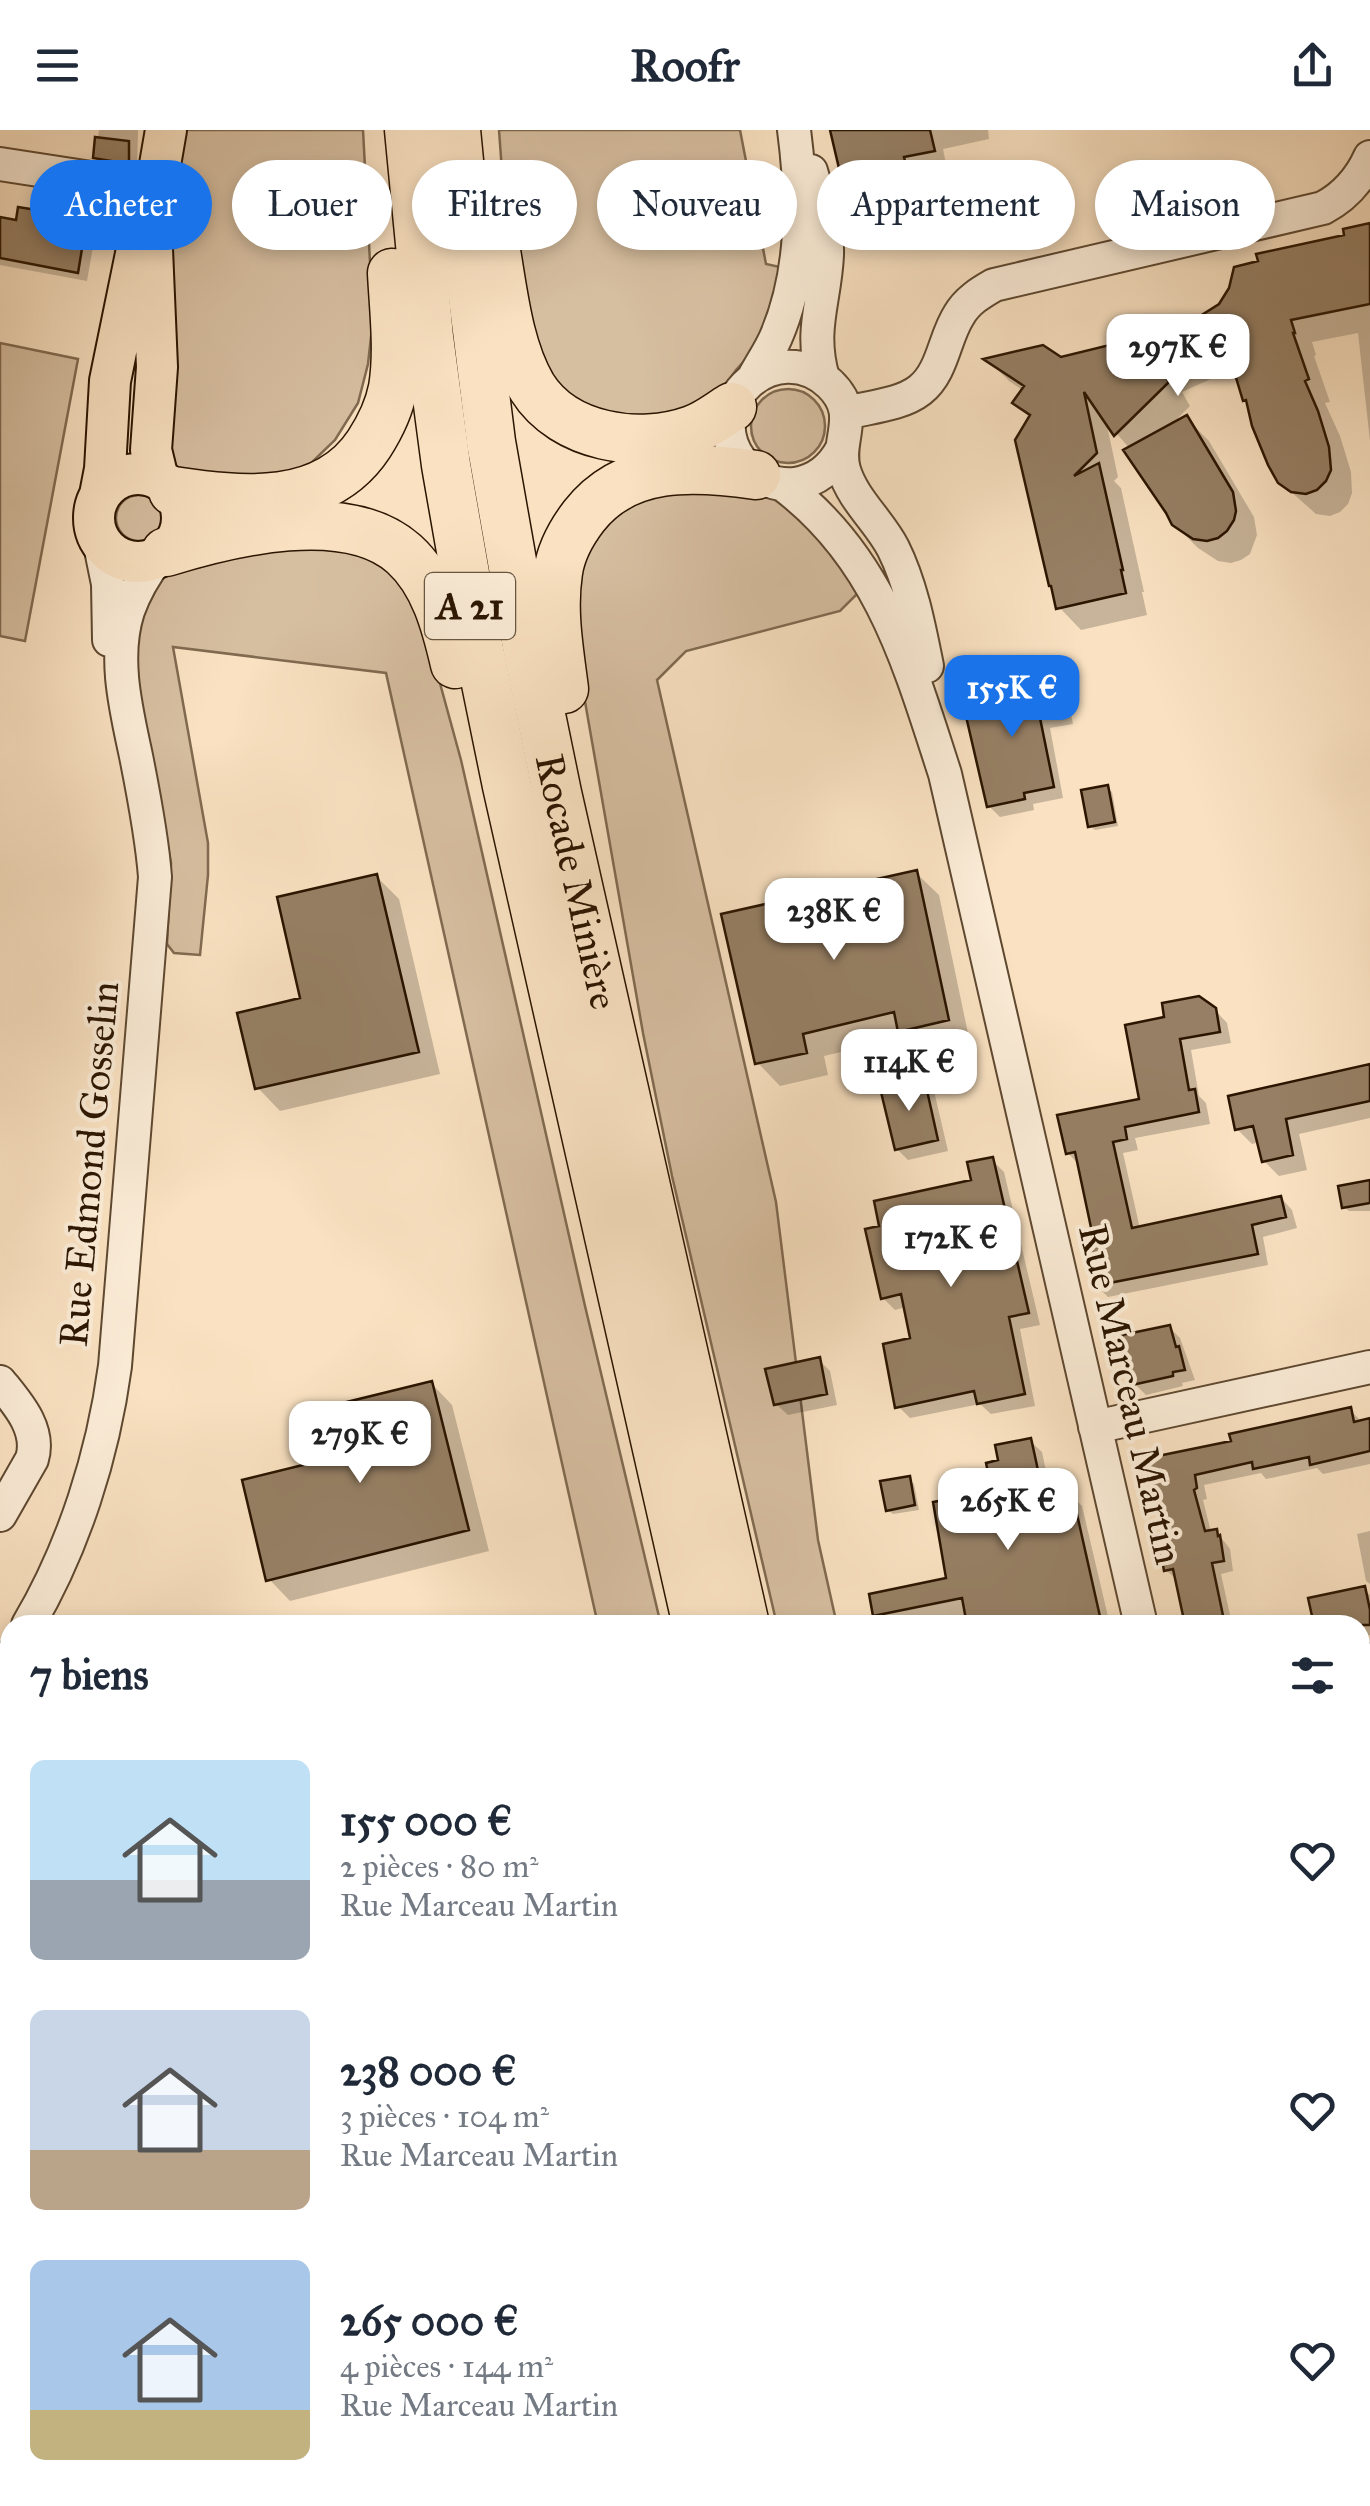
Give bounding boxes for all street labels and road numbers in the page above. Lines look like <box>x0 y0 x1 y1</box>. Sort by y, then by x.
road number: A 21 <box>425 573 515 639</box>
street label: Rocade Minière <box>525 750 630 1014</box>
street label: Rue Edmond Gosselin <box>49 979 129 1349</box>
street label: Rue Marceau Martin <box>1068 1219 1194 1569</box>

